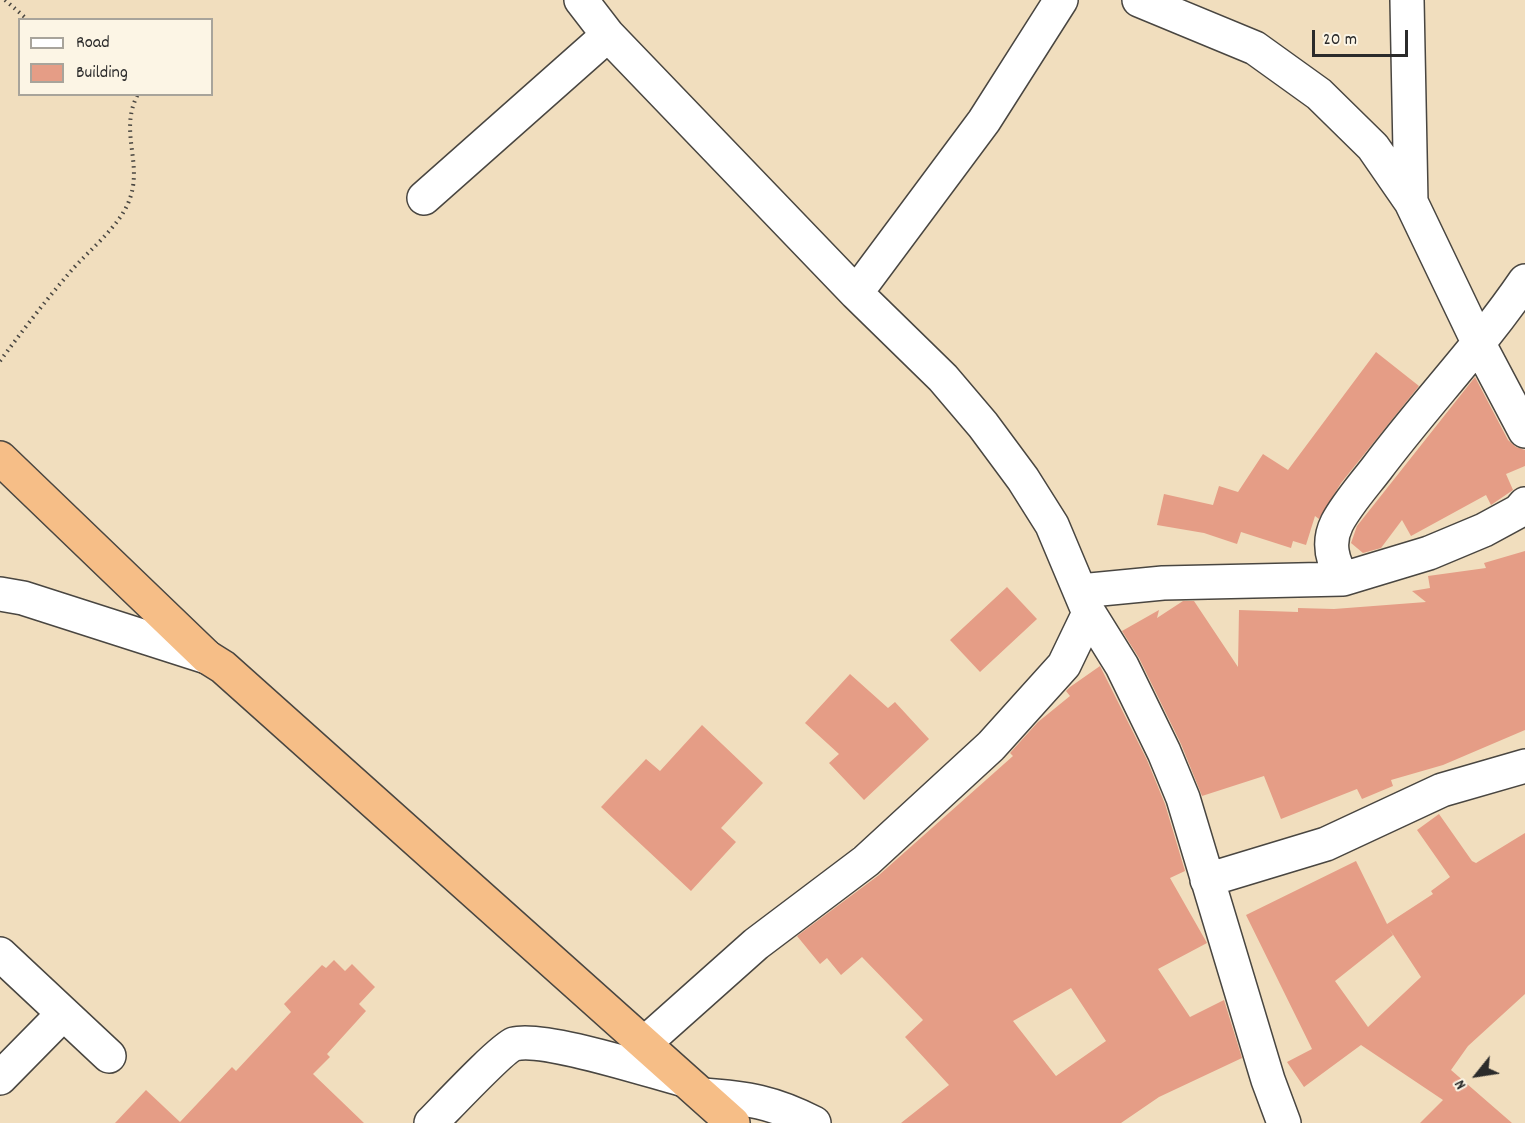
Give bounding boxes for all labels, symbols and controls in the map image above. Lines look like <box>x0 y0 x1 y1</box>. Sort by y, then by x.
legend <box>18 18 213 96</box>
scale bar <box>1315 18 1411 56</box>
text: 20 m <box>1323 28 1357 53</box>
text: Road <box>76 31 110 56</box>
text: Building <box>76 61 128 86</box>
north arrow <box>1447 1045 1507 1105</box>
text: N <box>1449 1075 1473 1093</box>

